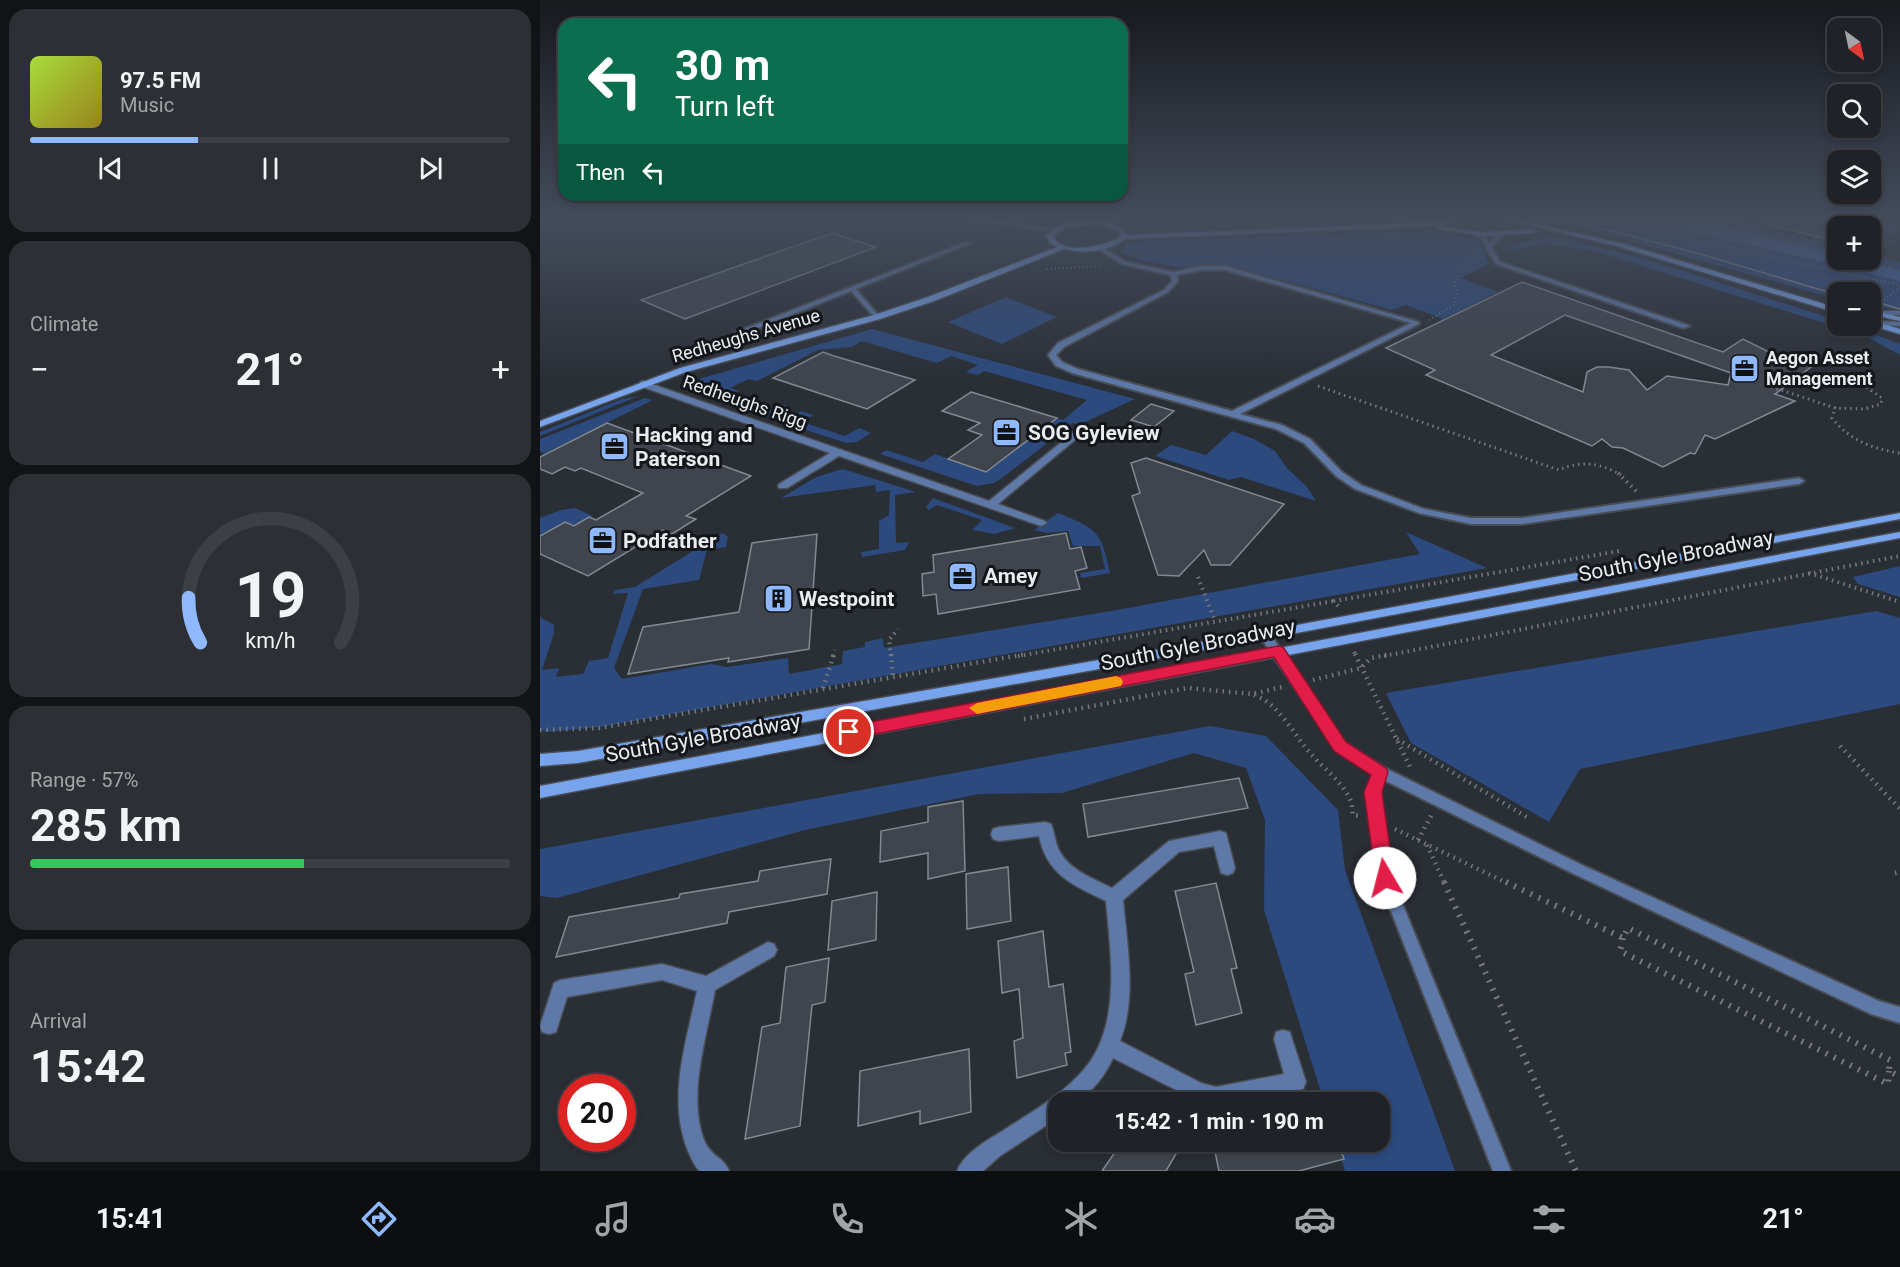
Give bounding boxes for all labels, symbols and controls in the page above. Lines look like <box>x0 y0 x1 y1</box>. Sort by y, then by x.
north arrow <box>1827 18 1881 72</box>
map controls <box>1827 18 1881 336</box>
text: 30 m <box>675 41 770 90</box>
icon: left <box>576 42 654 120</box>
text: 97.5 FM <box>120 68 201 93</box>
button: search <box>1827 84 1881 138</box>
text: Turn left <box>675 91 775 123</box>
text: Music <box>120 93 174 117</box>
button: layers <box>1827 150 1881 204</box>
icon: previous <box>94 152 127 185</box>
icon: pause <box>254 152 287 185</box>
icon: next <box>414 152 447 185</box>
icon: left <box>637 156 670 189</box>
text: Then <box>576 160 625 185</box>
button: + <box>1827 216 1881 270</box>
button: − <box>1827 282 1881 336</box>
street label: Redheughs Avenue <box>670 304 822 367</box>
text: Climate <box>30 312 98 336</box>
text: 21° <box>235 343 305 396</box>
place label: Aegon Asset Management <box>1766 347 1873 389</box>
text: − <box>30 350 49 389</box>
text: + <box>491 350 510 389</box>
office icon: Aegon Asset Management <box>1729 352 1761 384</box>
street label: Redheughs Rigg <box>680 370 810 433</box>
office icon: SOG Gyleview <box>991 417 1023 449</box>
place label: SOG Gyleview <box>1028 421 1160 445</box>
place label: Hacking and Paterson <box>635 423 753 471</box>
office icon: Hacking and Paterson <box>598 431 630 463</box>
office icon: Podfather <box>586 525 618 557</box>
street label: South Gyle Broadway <box>1577 525 1775 587</box>
place label: Podfather <box>623 529 717 553</box>
text: 19 <box>234 559 306 632</box>
office icon: Amey <box>947 560 979 592</box>
place label: Amey <box>984 564 1038 588</box>
building icon: Westpoint <box>762 583 794 615</box>
place label: Westpoint <box>799 587 894 611</box>
street label: South Gyle Broadway <box>1099 614 1297 676</box>
text: km/h <box>245 628 295 653</box>
pin <box>823 706 874 757</box>
street label: South Gyle Broadway <box>604 709 802 767</box>
icon: arrive <box>832 715 865 748</box>
text: Range · 57% <box>30 768 138 792</box>
text: 285 km <box>30 799 182 852</box>
position arrow <box>1353 846 1417 910</box>
text: Arrival <box>30 1009 87 1033</box>
text: 15:42 <box>30 1040 146 1093</box>
speed limit sign: 20 <box>558 1074 636 1152</box>
text: 15:42 · 1 min · 190 m <box>1114 1109 1324 1134</box>
icon: directions <box>358 1198 400 1240</box>
icon: music <box>592 1198 634 1240</box>
icon: phone <box>826 1198 868 1240</box>
icon: climate <box>1060 1198 1102 1240</box>
icon: car <box>1294 1198 1336 1240</box>
icon: filters <box>1528 1198 1570 1240</box>
text: 15:41 <box>96 1203 166 1235</box>
text: 21° <box>1762 1203 1804 1235</box>

